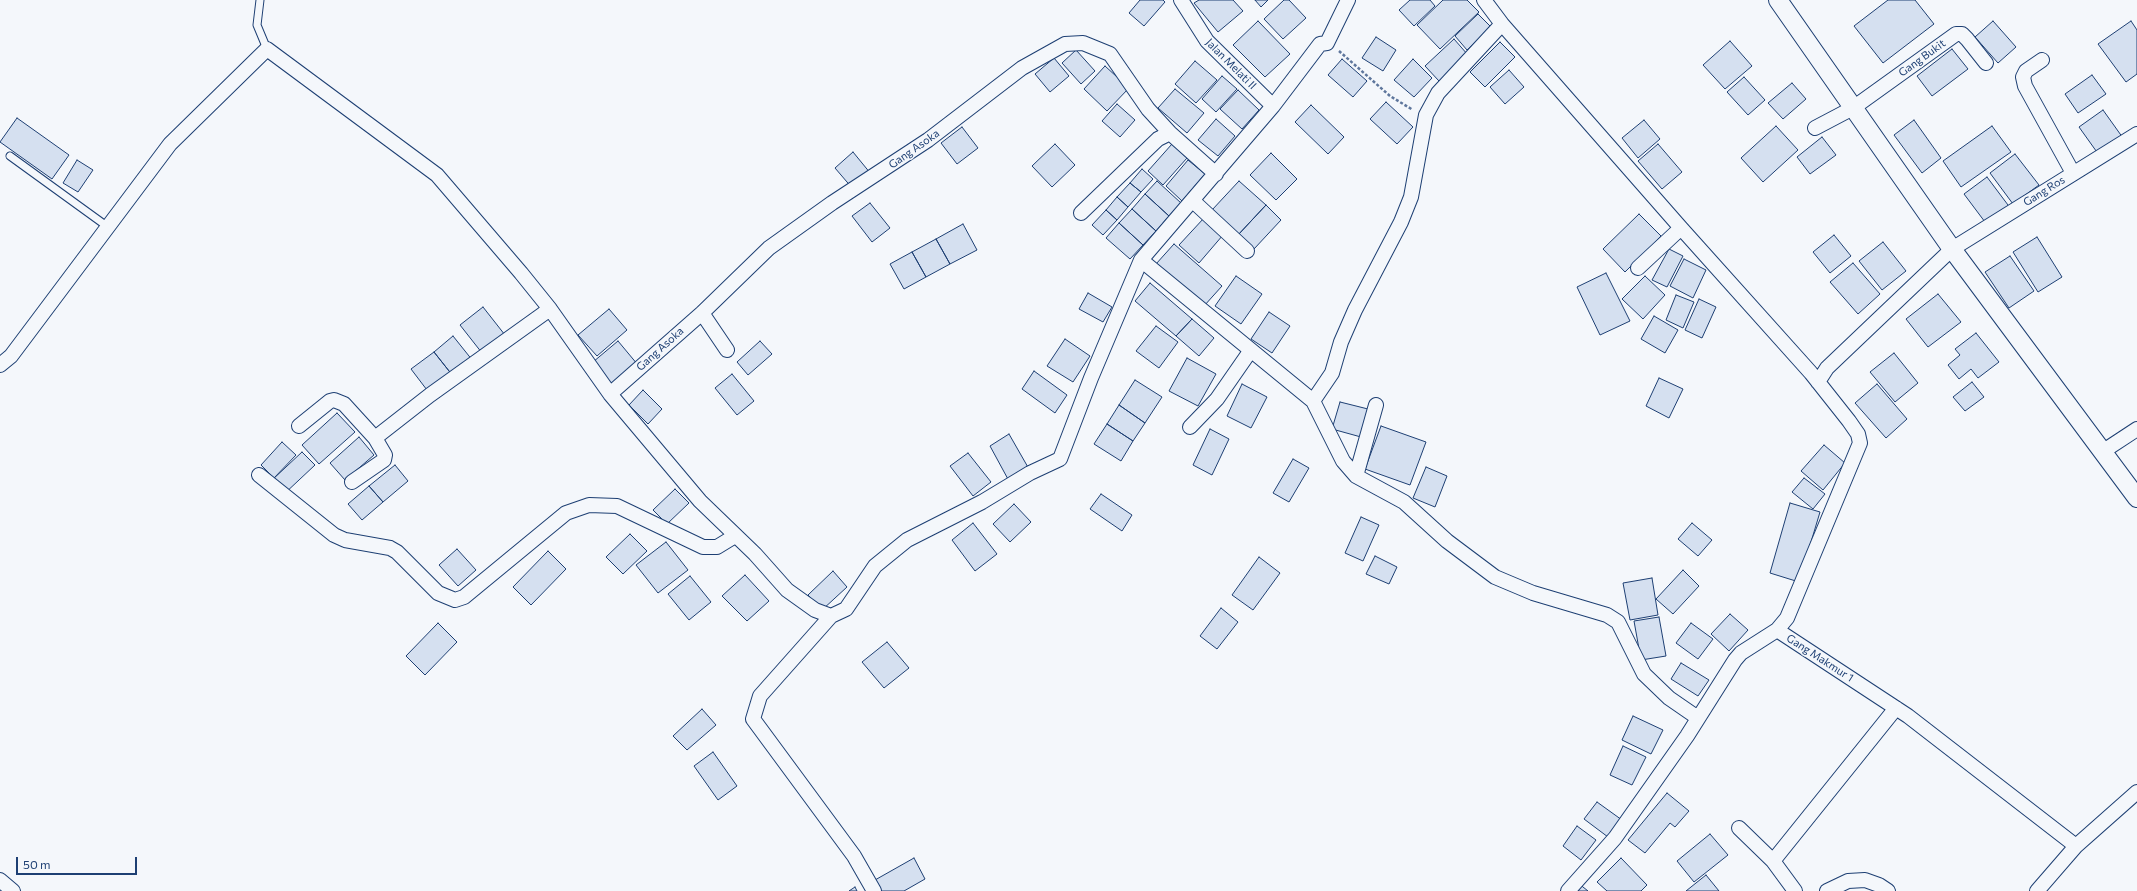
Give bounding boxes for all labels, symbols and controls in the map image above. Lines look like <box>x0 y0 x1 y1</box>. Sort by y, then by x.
street label: Jalan Melati II <box>1203 36 1259 92</box>
street label: Gang Bukit <box>1896 37 1948 79</box>
street label: Gang Asoka <box>886 127 942 171</box>
street label: Gang Ros <box>2021 173 2067 209</box>
street label: Gang Asoka <box>634 324 686 374</box>
street label: Gang Makmur 1 <box>1784 631 1856 685</box>
scale bar <box>18 849 139 875</box>
text: 50 m <box>23 857 51 871</box>

